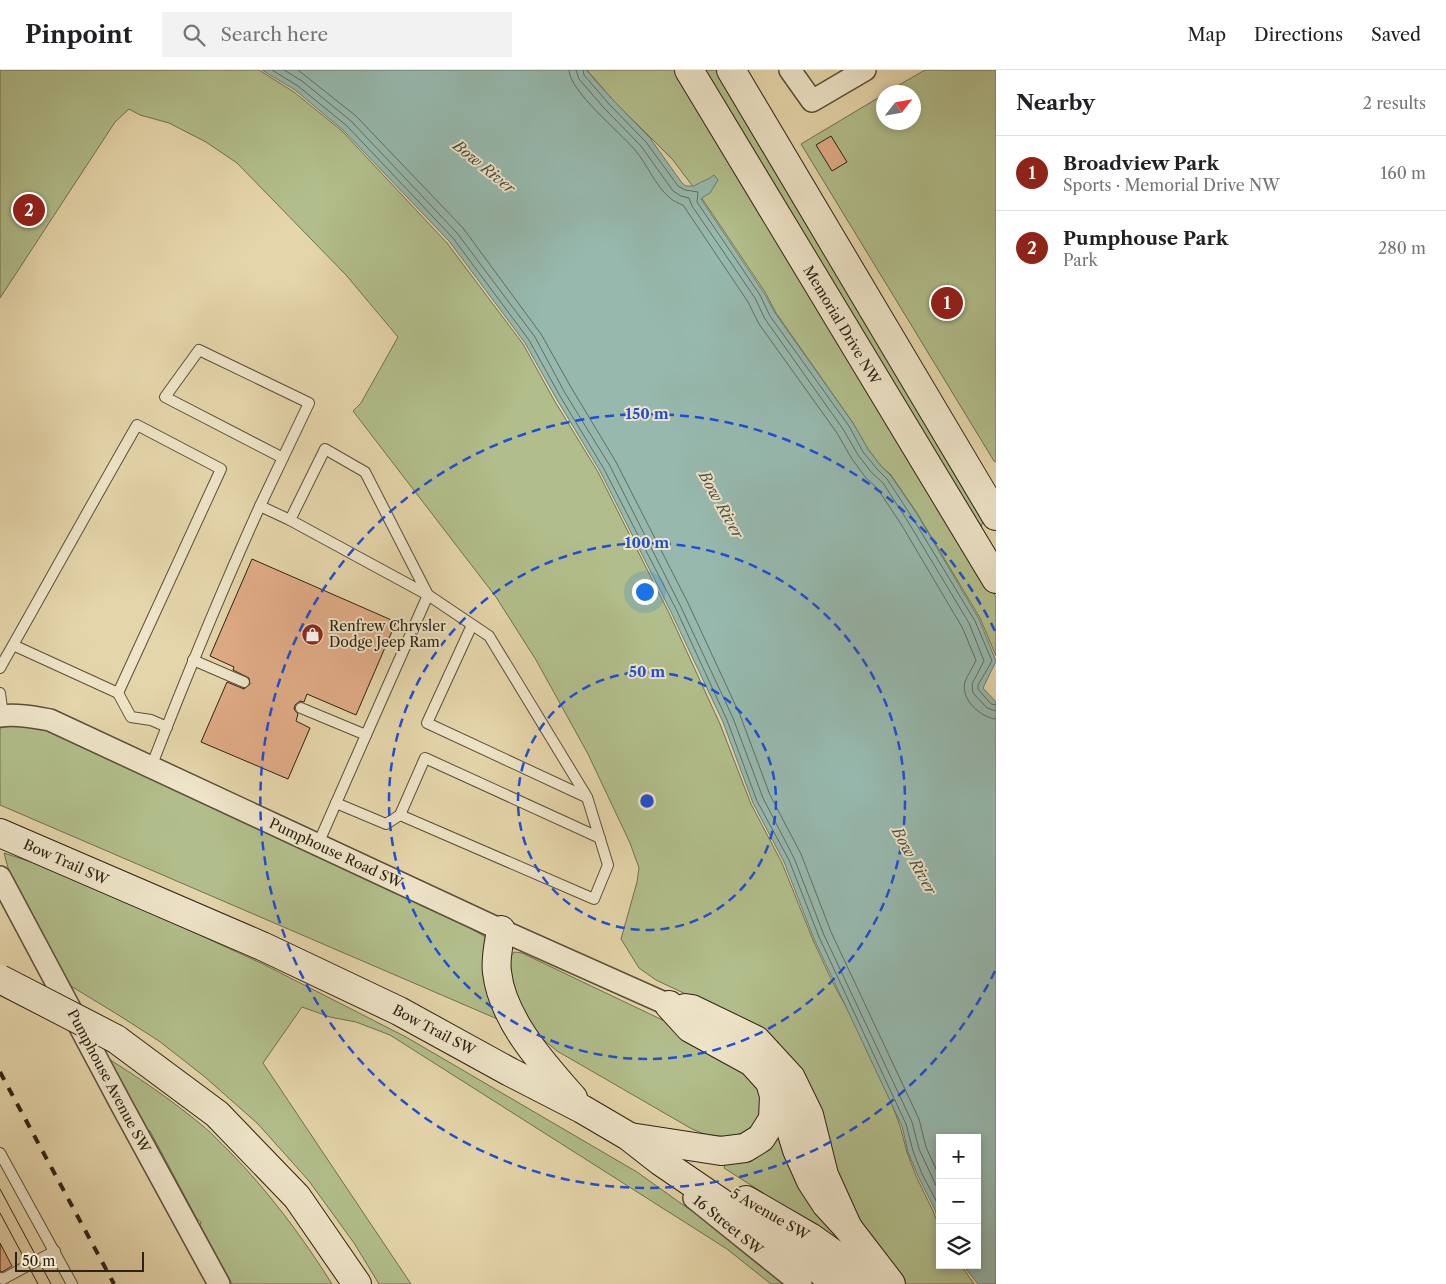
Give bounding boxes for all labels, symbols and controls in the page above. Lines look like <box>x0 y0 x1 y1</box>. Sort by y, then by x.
search box <box>162 12 512 57</box>
text: Pinpoint <box>25 20 132 49</box>
icon: search <box>180 21 208 49</box>
text: Search here <box>220 23 328 46</box>
text: Map <box>1187 24 1226 46</box>
text: Directions <box>1254 24 1343 46</box>
text: Saved <box>1371 24 1421 46</box>
north arrow <box>876 85 921 130</box>
text: Nearby <box>1016 90 1095 115</box>
text: 2 results <box>1363 93 1426 113</box>
water label: Bow River <box>449 135 520 198</box>
text: Broadview Park <box>1063 152 1219 175</box>
text: 1 <box>1028 163 1036 183</box>
text: 160 m <box>1381 163 1426 183</box>
text: Sports · Memorial Drive NW <box>1063 175 1280 195</box>
pin: 2 <box>13 191 45 229</box>
text: Pumphouse Park <box>1063 227 1228 250</box>
text: 2 <box>1027 238 1037 258</box>
text: 280 m <box>1378 238 1426 258</box>
text: Park <box>1063 250 1098 270</box>
street label: Memorial Drive NW <box>799 262 885 388</box>
pin: 1 <box>931 284 963 322</box>
text: 150 m <box>625 404 669 423</box>
water label: Bow River <box>695 467 748 543</box>
text: 100 m <box>625 533 669 552</box>
your location <box>632 579 658 605</box>
place label: Renfrew Chrysler Dodge Jeep Ram <box>329 617 446 651</box>
shop icon: Renfrew Chrysler Dodge Jeep Ram <box>301 622 325 646</box>
text: 50 m <box>629 662 665 681</box>
centre of rings <box>638 792 656 810</box>
street label: Pumphouse Road SW <box>266 814 406 892</box>
water label: Bow River <box>888 823 941 899</box>
street label: Bow Trail SW <box>21 835 112 889</box>
street label: Bow Trail SW <box>390 1001 479 1060</box>
street label: Pumphouse Avenue SW <box>64 1006 155 1156</box>
map controls <box>936 1134 981 1269</box>
button: + <box>936 1134 981 1179</box>
button: − <box>936 1179 981 1224</box>
street label: 5 Avenue SW <box>727 1184 813 1244</box>
street label: 16 Street SW <box>689 1191 767 1259</box>
button: layers <box>936 1224 981 1269</box>
scale bar <box>15 1249 144 1272</box>
text: 50 m <box>22 1252 55 1270</box>

